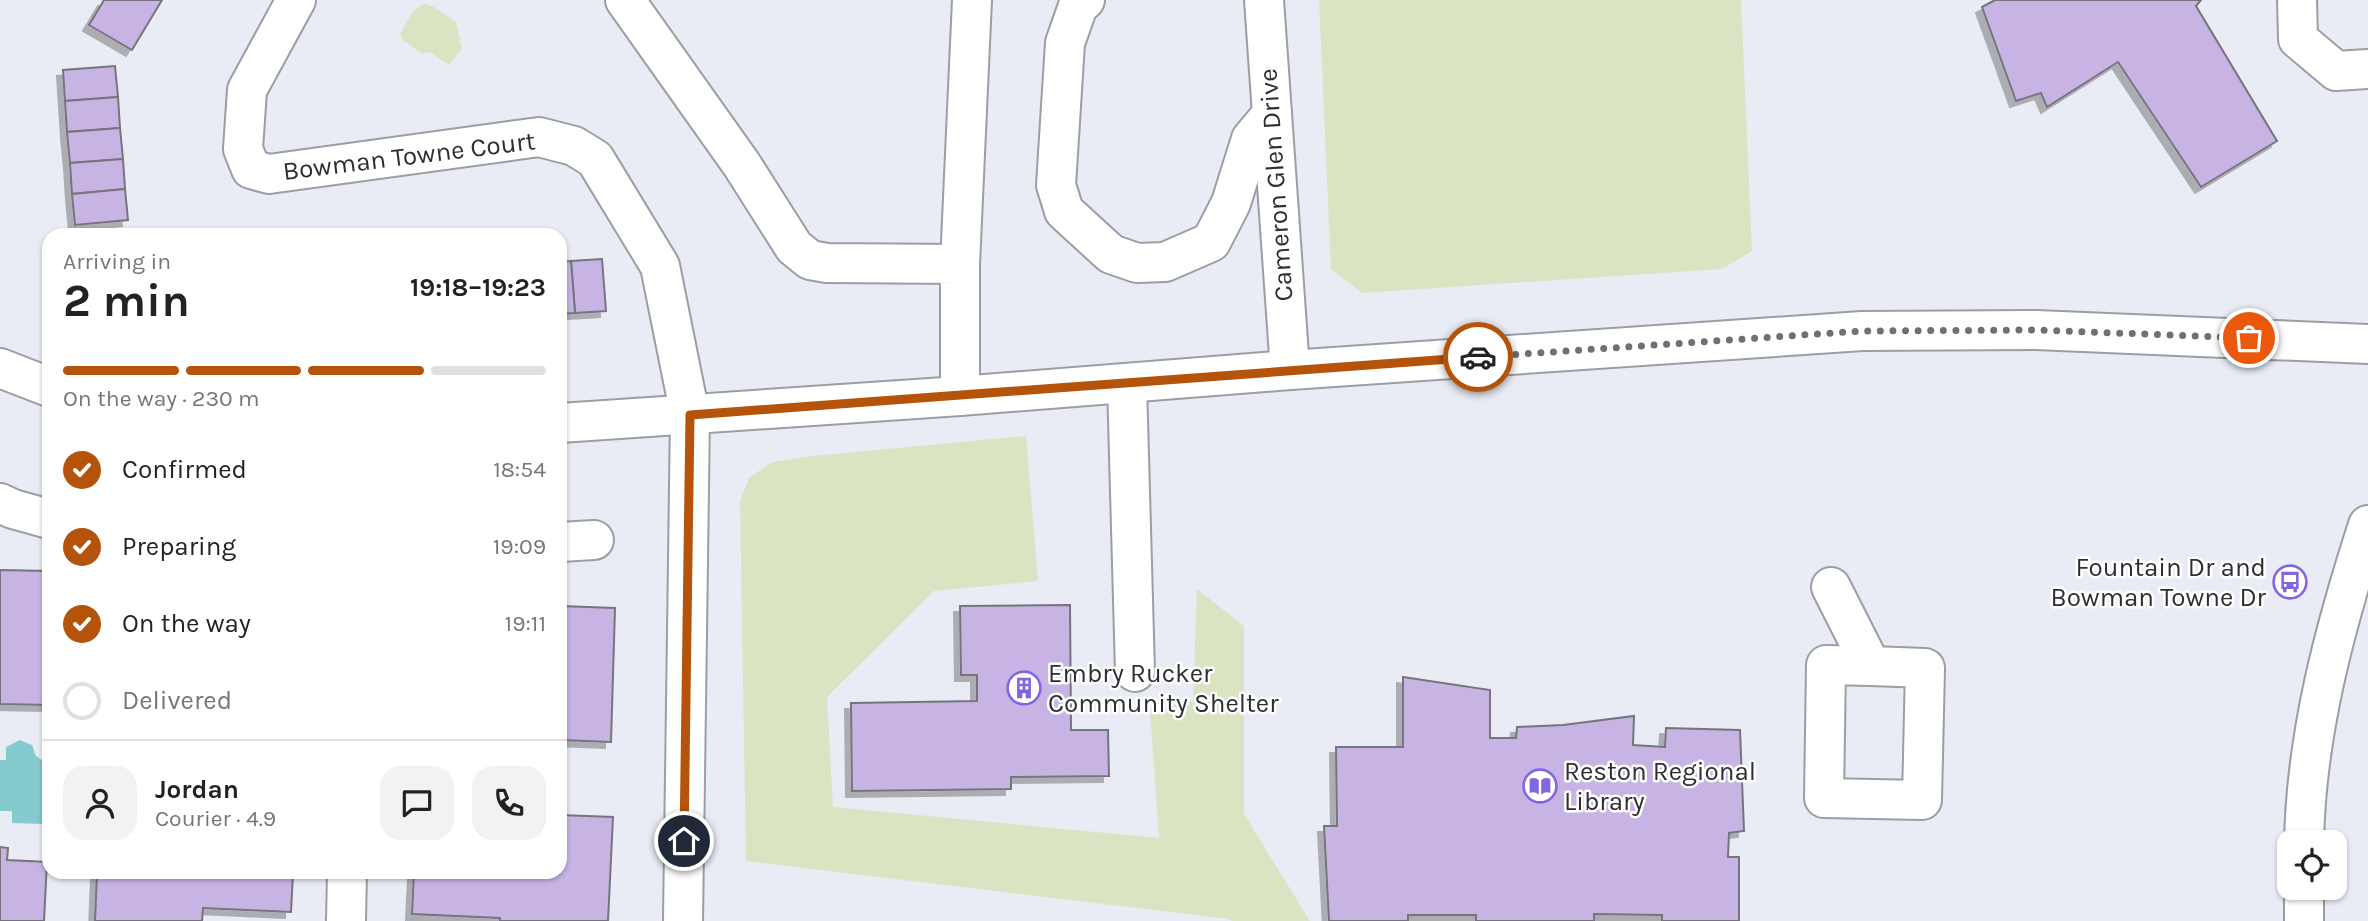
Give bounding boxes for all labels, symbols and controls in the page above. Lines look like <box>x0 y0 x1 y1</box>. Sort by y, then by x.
street label: Cameron Glen Drive <box>1252 68 1300 302</box>
street label: Bowman Towne Court <box>281 125 537 187</box>
text: Arriving in <box>63 248 171 275</box>
text: 19:18–19:23 <box>410 272 546 303</box>
text: 2 min <box>63 274 190 328</box>
pin <box>2219 308 2279 368</box>
icon: bag <box>2230 319 2268 357</box>
courier <box>1443 322 1513 392</box>
icon: car <box>1459 338 1497 376</box>
text: On the way · 230 m <box>63 385 260 412</box>
icon: check <box>63 451 101 489</box>
text: Confirmed <box>122 454 247 485</box>
text: 18:54 <box>493 456 546 483</box>
icon: check <box>63 528 101 566</box>
text: Preparing <box>122 531 236 562</box>
text: 19:09 <box>493 533 546 560</box>
place label: Fountain Dr and Bowman Towne Dr <box>2051 552 2267 613</box>
bus stop icon: Fountain Dr and Bowman Towne Dr <box>2271 563 2309 601</box>
icon: check <box>63 605 101 643</box>
text: On the way <box>122 608 251 639</box>
text: 19:11 <box>505 610 546 637</box>
place label: Embry Rucker Community Shelter <box>1048 658 1279 719</box>
building icon: Embry Rucker Community Shelter <box>1005 669 1043 707</box>
text: Delivered <box>122 685 232 716</box>
place label: Reston Regional Library <box>1564 756 1756 817</box>
button: person <box>63 766 137 840</box>
button: chat <box>380 766 454 840</box>
button: phone <box>472 766 546 840</box>
library icon: Reston Regional Library <box>1521 767 1559 805</box>
text: Jordan <box>155 774 239 805</box>
text: Courier · 4.9 <box>155 805 276 832</box>
pin <box>654 811 714 871</box>
icon: home <box>665 822 703 860</box>
map controls <box>2277 830 2347 900</box>
button: locate <box>2277 830 2347 900</box>

